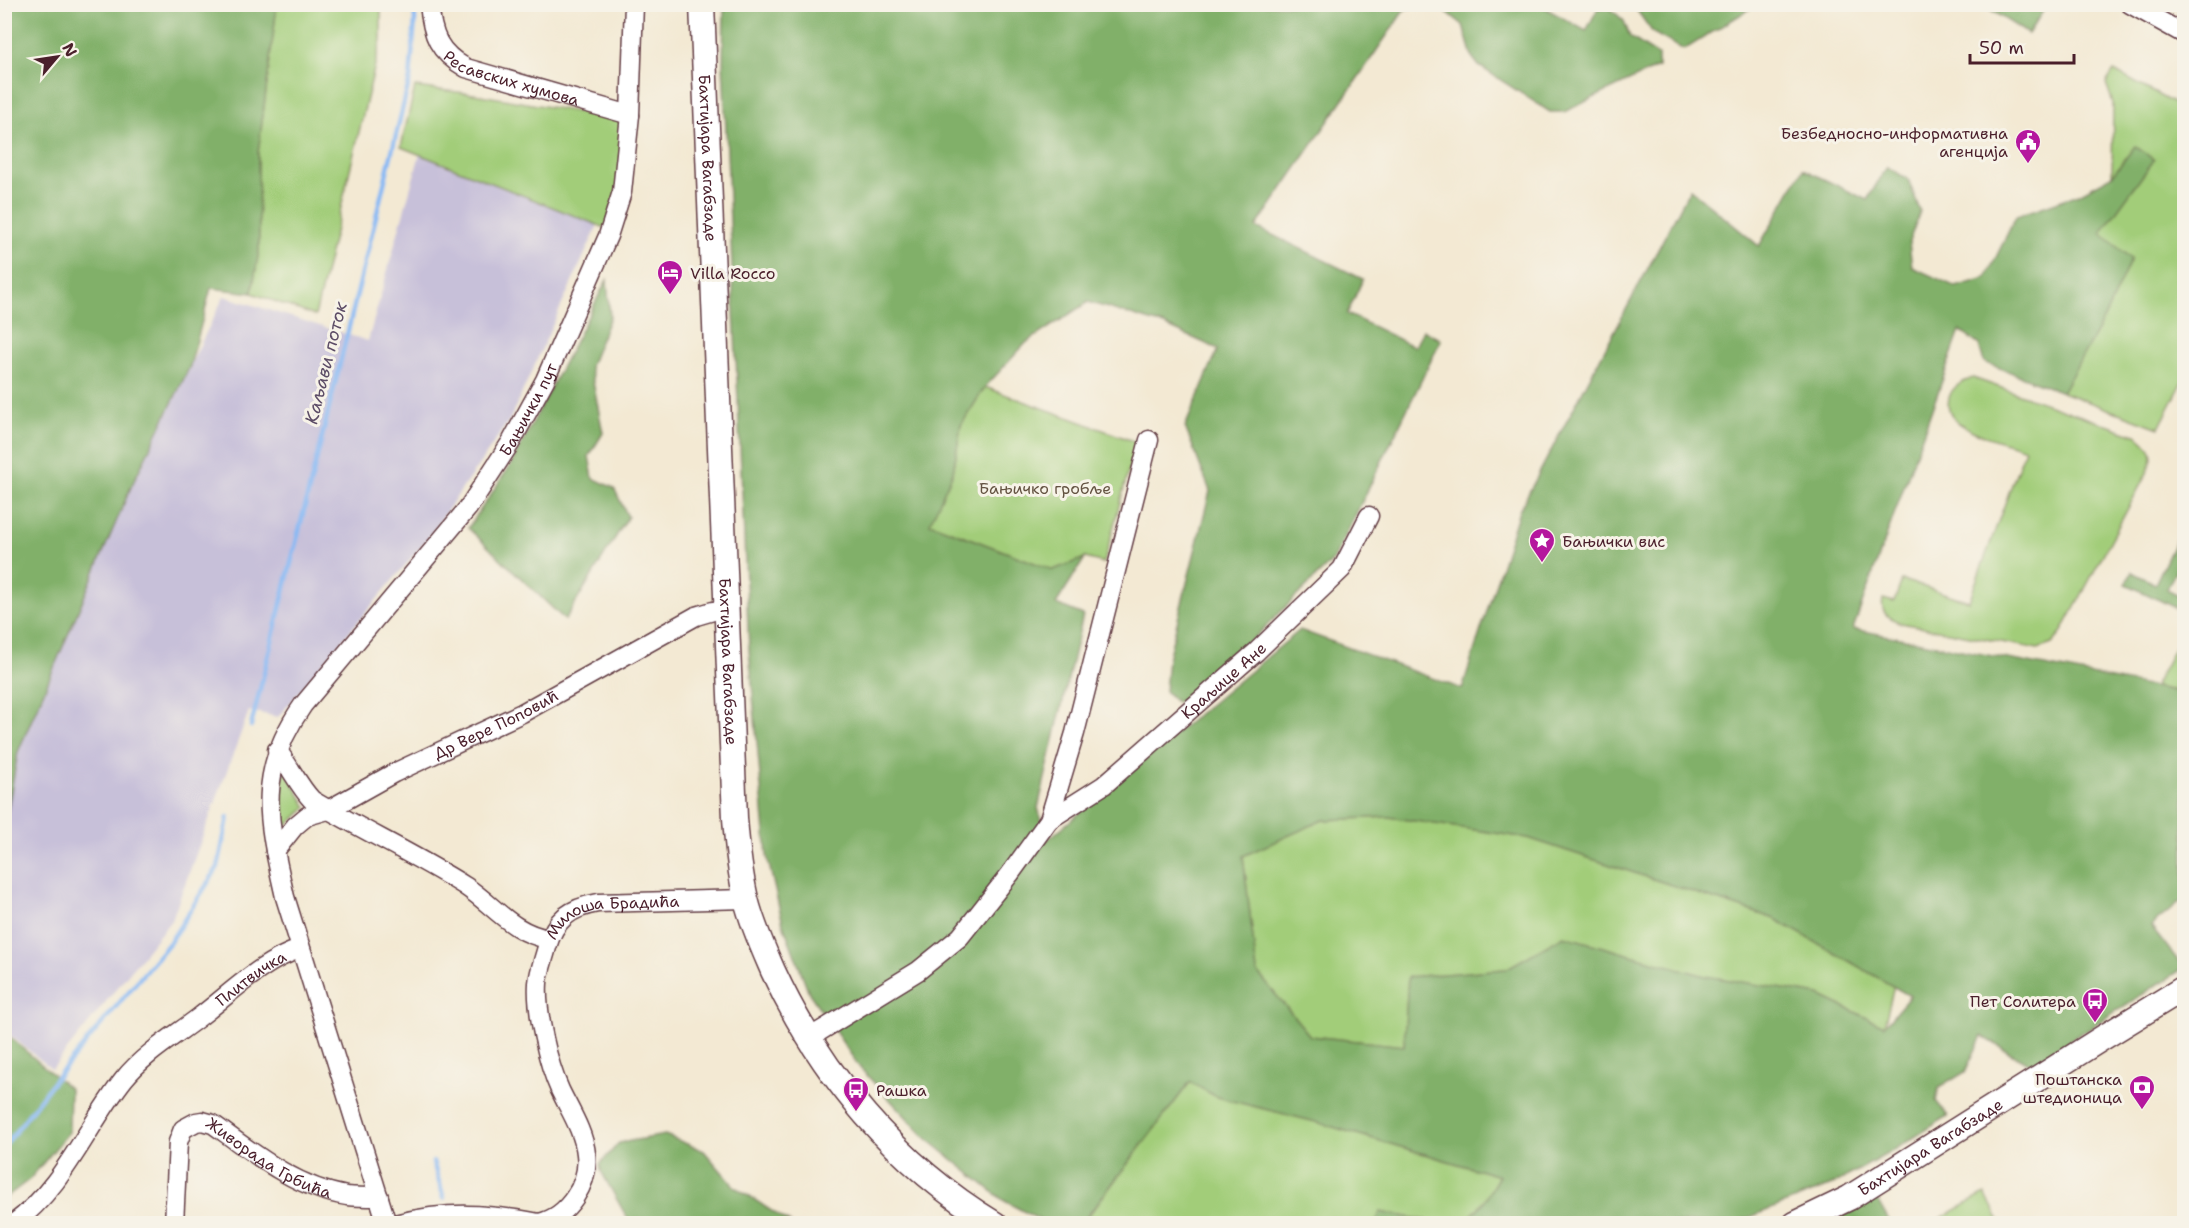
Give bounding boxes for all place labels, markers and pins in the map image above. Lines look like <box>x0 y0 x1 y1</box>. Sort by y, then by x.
place label: Безбедносно-информативна агенција <box>1781 123 2008 162</box>
public building icon: Безбедносно-информативна агенција <box>2013 127 2043 165</box>
hotel icon: Villa Rocco <box>655 258 685 296</box>
place label: Villa Rocco <box>690 263 776 284</box>
place icon: Бањички вис <box>1527 526 1557 564</box>
place label: Бањички вис <box>1562 531 1665 552</box>
bus stop icon: Пет Солитера <box>2080 986 2110 1024</box>
place label: Пет Солитера <box>1970 991 2076 1012</box>
place label: Поштанска штедионица <box>2023 1069 2122 1108</box>
bank icon: Поштанска штедионица <box>2127 1073 2157 1111</box>
bus stop icon: Рашка <box>841 1075 871 1113</box>
place label: Рашка <box>876 1080 927 1101</box>

